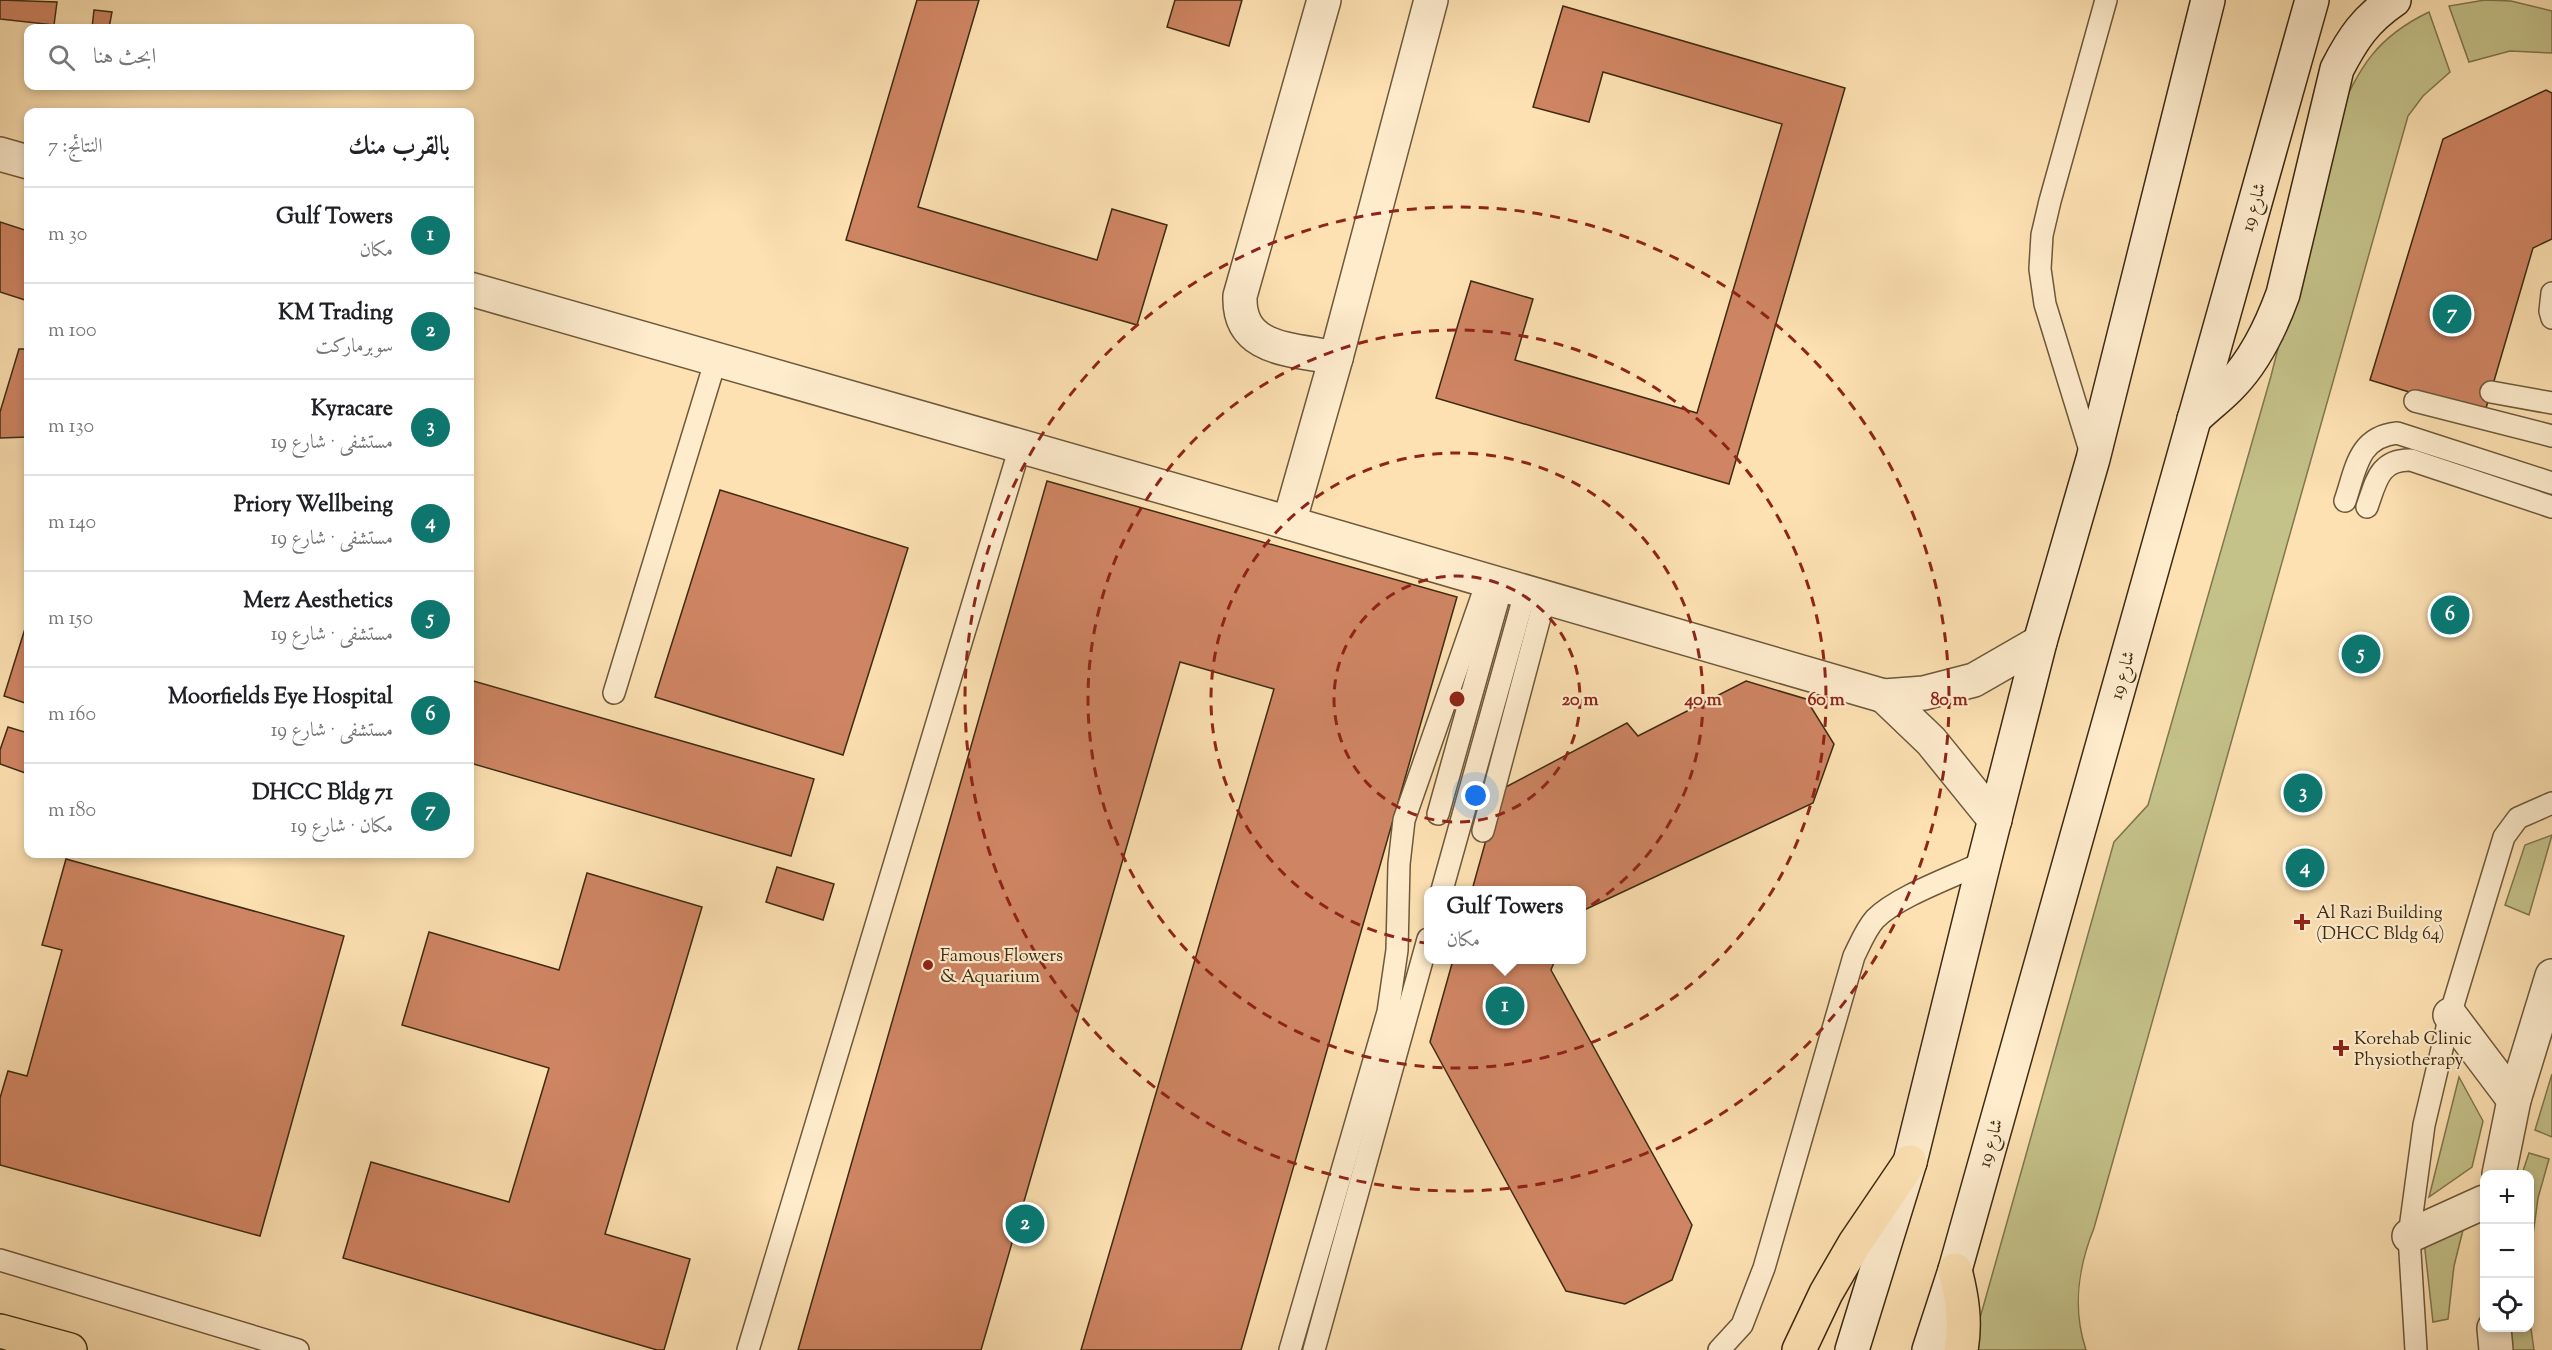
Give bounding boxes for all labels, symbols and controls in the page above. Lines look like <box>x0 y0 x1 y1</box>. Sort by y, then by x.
search box <box>24 24 474 90</box>
icon: search <box>45 41 78 74</box>
text: ابحث هنا <box>93 42 156 74</box>
text: بالقرب منك <box>348 129 450 166</box>
text: النتائج: 7 <box>48 133 103 162</box>
street label: شارع 19 <box>2236 180 2274 235</box>
text: Gulf Towers <box>276 202 393 234</box>
text: 30 m <box>48 221 87 250</box>
text: 1 <box>427 221 434 250</box>
text: مكان <box>359 237 393 266</box>
pin: 7 <box>2432 292 2472 336</box>
text: KM Trading <box>278 298 393 330</box>
text: 100 m <box>48 317 97 346</box>
text: 2 <box>426 317 435 346</box>
text: سوبرماركت <box>315 333 393 362</box>
text: Kyracare <box>311 394 393 426</box>
text: 130 m <box>48 413 94 442</box>
text: 3 <box>426 413 435 442</box>
text: مستشفى · شارع 19 <box>271 429 393 458</box>
text: Priory Wellbeing <box>234 490 393 522</box>
text: 140 m <box>48 509 96 538</box>
text: 4 <box>425 509 436 538</box>
text: مستشفى · شارع 19 <box>271 525 393 554</box>
text: Merz Aesthetics <box>243 586 393 618</box>
pin: 6 <box>2430 592 2470 638</box>
text: 150 m <box>48 605 93 634</box>
text: 5 <box>427 605 434 634</box>
text: مستشفى · شارع 19 <box>271 621 393 650</box>
pin: 5 <box>2342 632 2380 676</box>
street label: شارع 19 <box>2105 648 2143 703</box>
text: Moorfields Eye Hospital <box>168 682 393 714</box>
text: 20 m <box>1562 688 1598 714</box>
text: 40 m <box>1683 688 1722 714</box>
text: 60 m <box>1807 688 1845 714</box>
text: 80 m <box>1930 688 1968 714</box>
centre of rings <box>1447 689 1467 709</box>
text: 160 m <box>48 701 96 730</box>
text: 6 <box>426 701 435 730</box>
text: مستشفى · شارع 19 <box>271 717 393 746</box>
pin: 3 <box>2284 770 2322 816</box>
text: DHCC Bldg 71 <box>252 778 393 810</box>
your location <box>1461 781 1490 810</box>
text: 180 m <box>48 797 96 826</box>
text: 7 <box>425 797 436 826</box>
text: مكان · شارع 19 <box>291 813 393 842</box>
pin: 4 <box>2286 846 2324 890</box>
popup <box>1424 886 1586 964</box>
text: Gulf Towers <box>1447 892 1563 924</box>
place label: Al Razi Building (DHCC Bldg 64) <box>2316 901 2445 948</box>
marker: Al Razi Building (DHCC Bldg 64) <box>2293 913 2311 931</box>
text: مكان <box>1447 927 1480 956</box>
place label: Famous Flowers & Aquarium <box>940 944 1063 991</box>
marker: Famous Flowers & Aquarium <box>921 958 935 972</box>
pin: 1 <box>1486 984 1524 1028</box>
place label: Korehab Clinic Physiotherapy <box>2354 1027 2472 1074</box>
marker: Korehab Clinic Physiotherapy <box>2332 1039 2350 1057</box>
street label: شارع 19 <box>1973 1116 2011 1171</box>
map controls <box>2480 1170 2534 1332</box>
button: + <box>2480 1170 2534 1224</box>
pin: 2 <box>1006 1202 1044 1246</box>
button: − <box>2480 1224 2534 1278</box>
button: locate <box>2480 1278 2534 1332</box>

